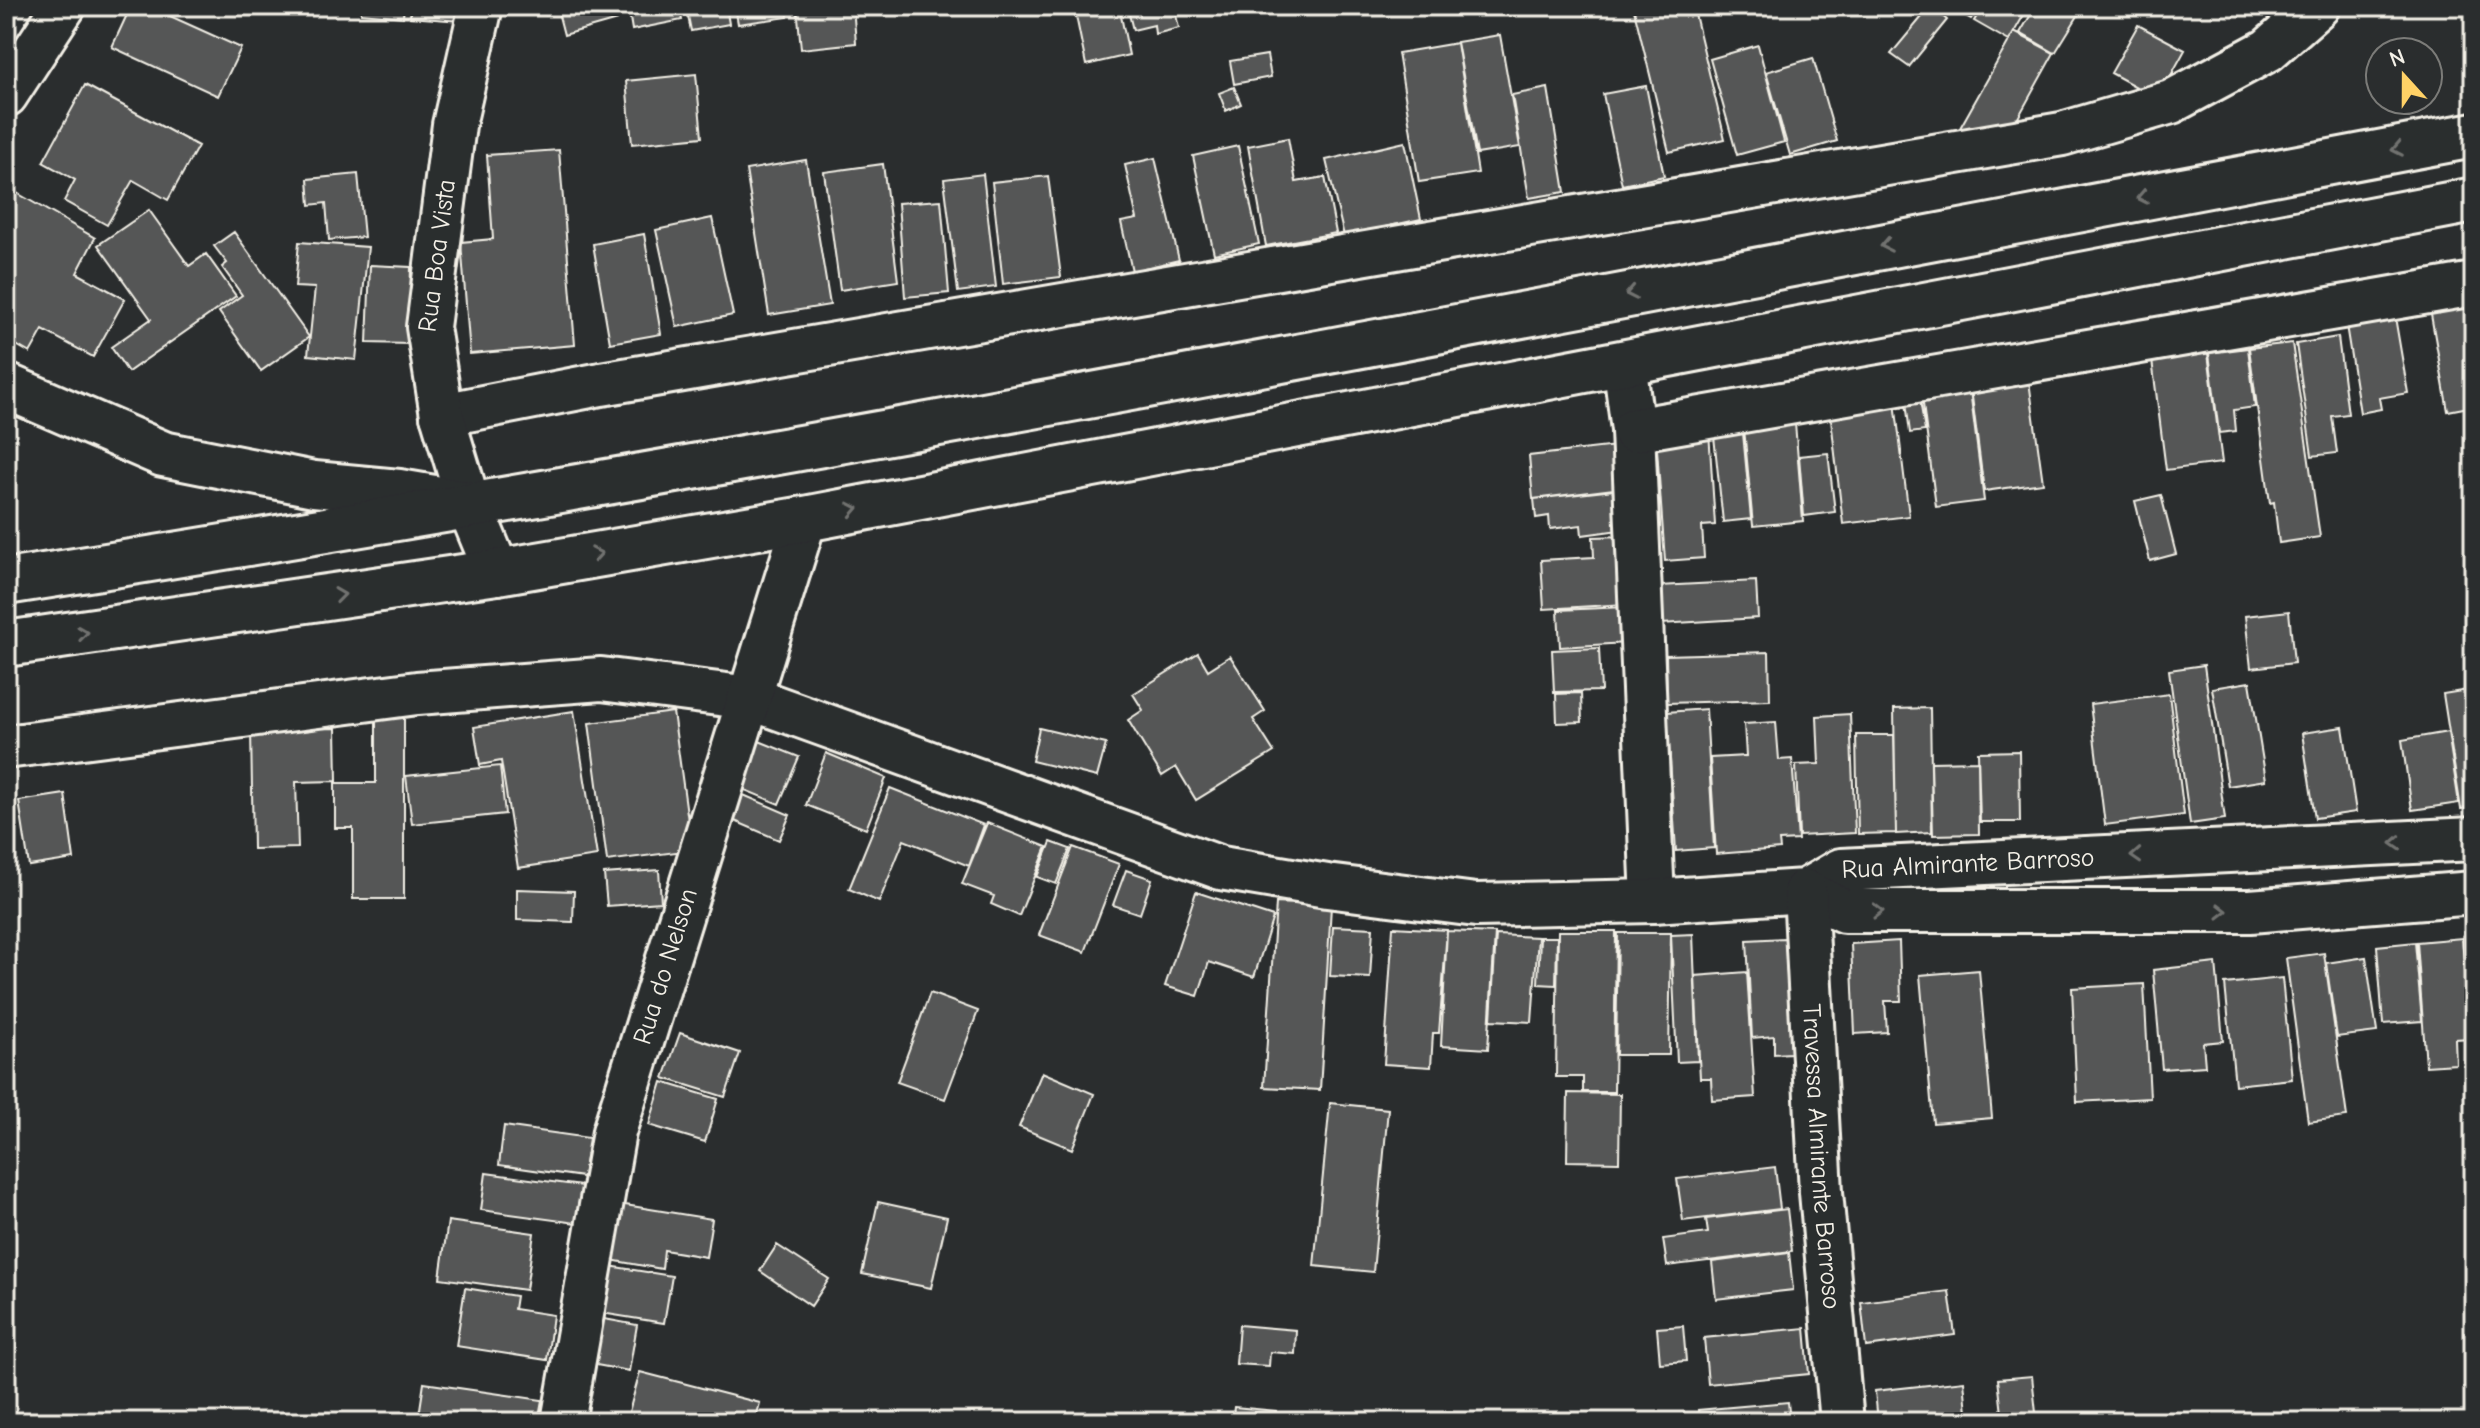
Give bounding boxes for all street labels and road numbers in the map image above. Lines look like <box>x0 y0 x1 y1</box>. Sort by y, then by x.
street label: Rua Boa Vista <box>412 178 462 334</box>
street label: Rua Almirante Barroso <box>1841 843 2095 885</box>
street label: Rua do Nelson <box>627 885 704 1048</box>
street label: Travessa Almirante Barroso <box>1796 1003 1847 1310</box>

